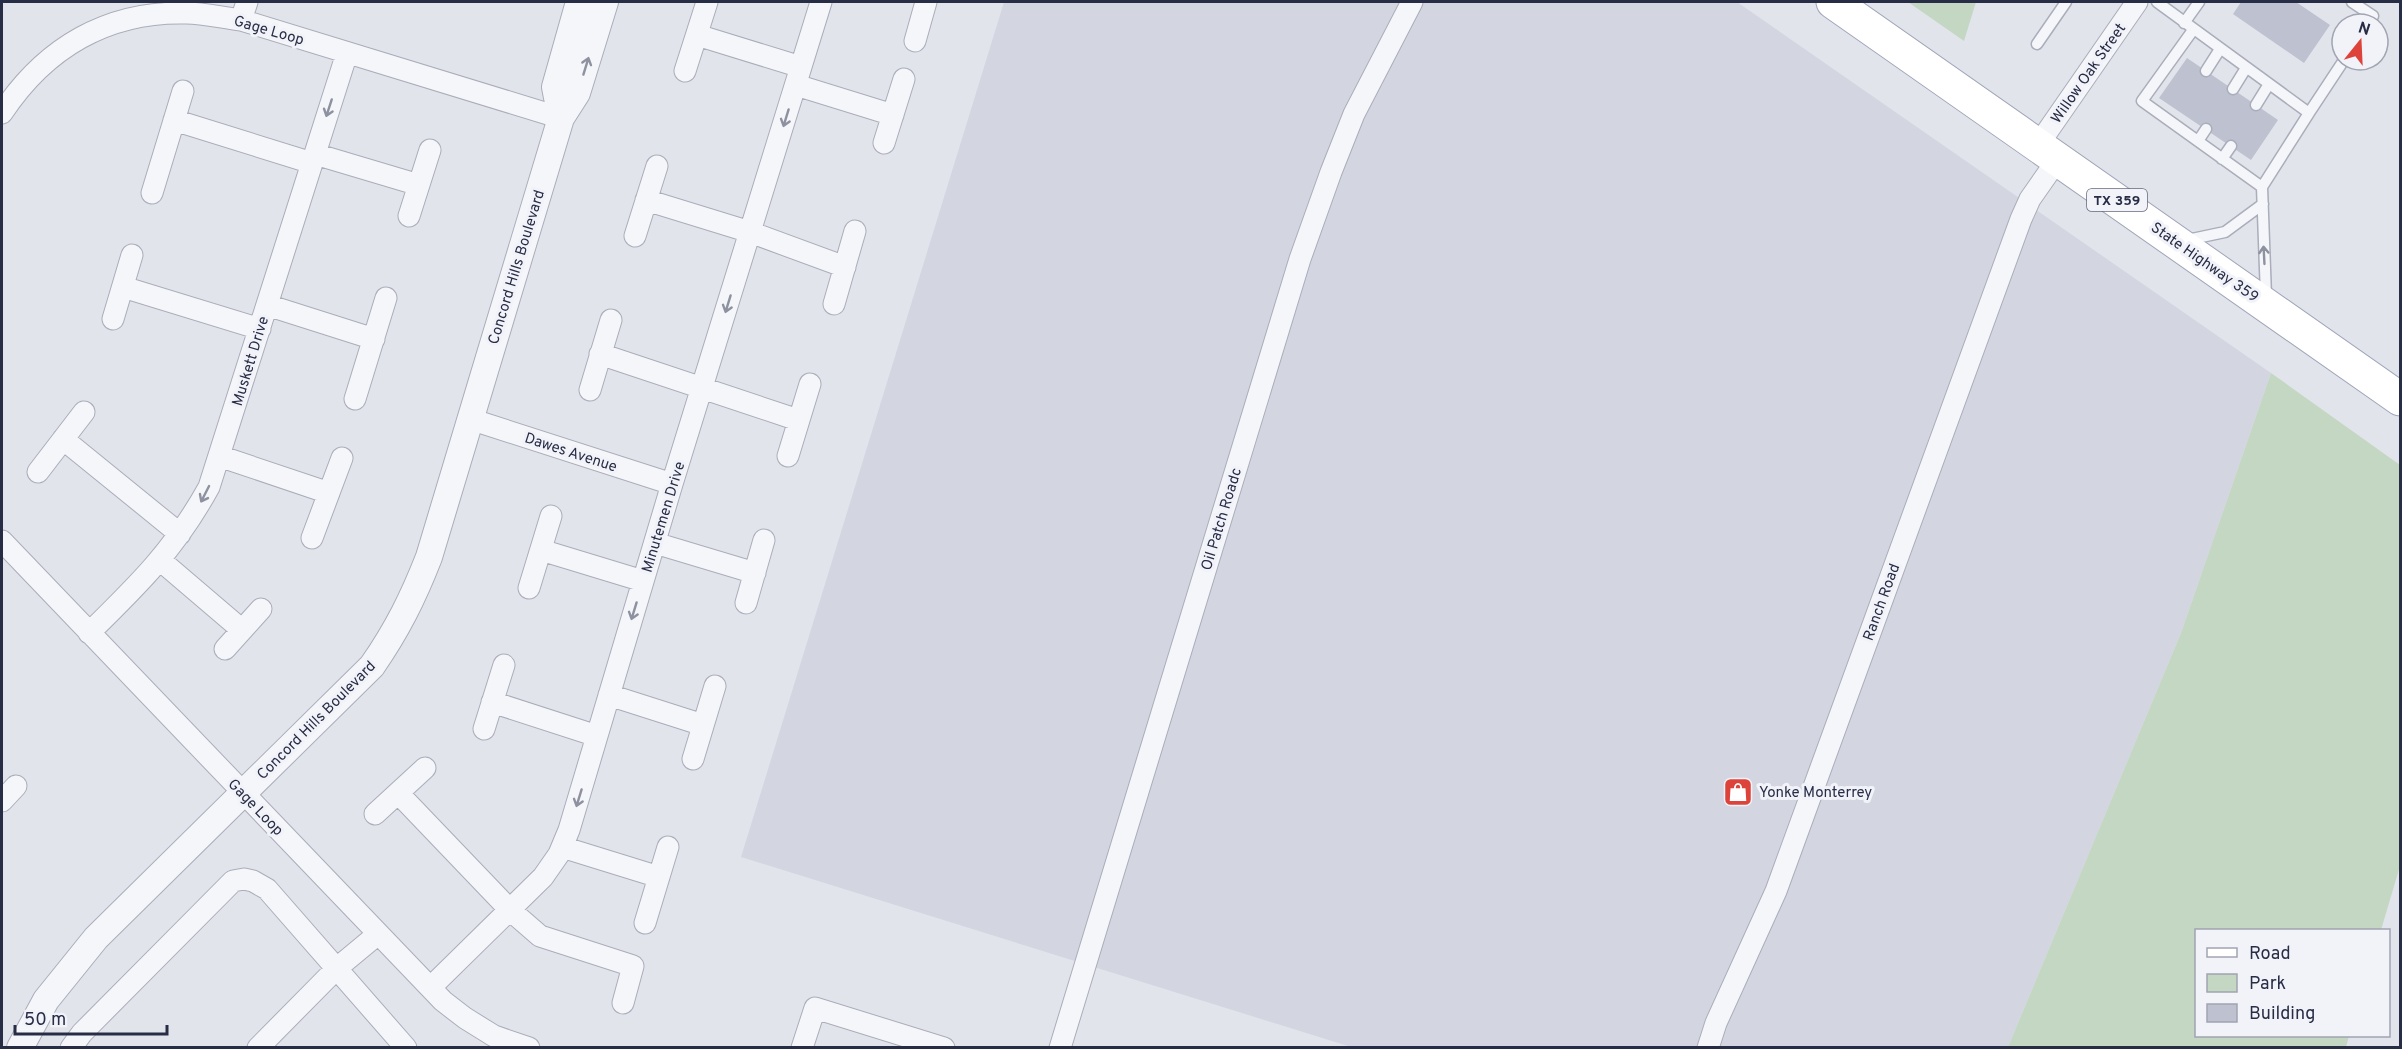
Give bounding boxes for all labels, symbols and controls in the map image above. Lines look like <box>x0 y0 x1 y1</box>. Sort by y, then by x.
street label: Gage Loop <box>231 12 306 51</box>
north arrow <box>2330 12 2390 72</box>
text: N <box>2355 18 2373 41</box>
street label: Willow Oak Street <box>2048 20 2131 128</box>
one-way arrow <box>581 57 592 76</box>
one-way arrow <box>323 98 334 117</box>
one-way arrow <box>779 108 790 127</box>
street label: Concord Hills Boulevard <box>485 188 550 347</box>
road number: TX 359 <box>2087 189 2147 211</box>
street label: State Highway 359 <box>2147 219 2262 307</box>
one-way arrow <box>2258 245 2269 265</box>
one-way arrow <box>722 294 733 313</box>
street label: Muskett Drive <box>229 314 274 409</box>
street label: Dawes Avenue <box>522 430 619 477</box>
street label: Minutemen Drive <box>639 460 690 575</box>
street label: Oil Patch Roadc <box>1198 466 1247 573</box>
one-way arrow <box>199 484 210 502</box>
street label: Ranch Road <box>1860 561 1905 644</box>
one-way arrow <box>628 601 639 620</box>
street label: Concord Hills Boulevard <box>254 658 381 785</box>
street label: Gage Loop <box>223 775 287 841</box>
shop icon: Yonke Monterrey <box>1722 776 1754 808</box>
place label: Yonke Monterrey <box>1759 784 1872 803</box>
one-way arrow <box>573 788 584 807</box>
legend <box>2195 929 2390 1037</box>
text: Road <box>2249 943 2291 966</box>
text: Park <box>2249 973 2286 996</box>
scale bar <box>15 998 166 1036</box>
text: Building <box>2249 1003 2315 1026</box>
text: 50 m <box>24 1009 66 1032</box>

